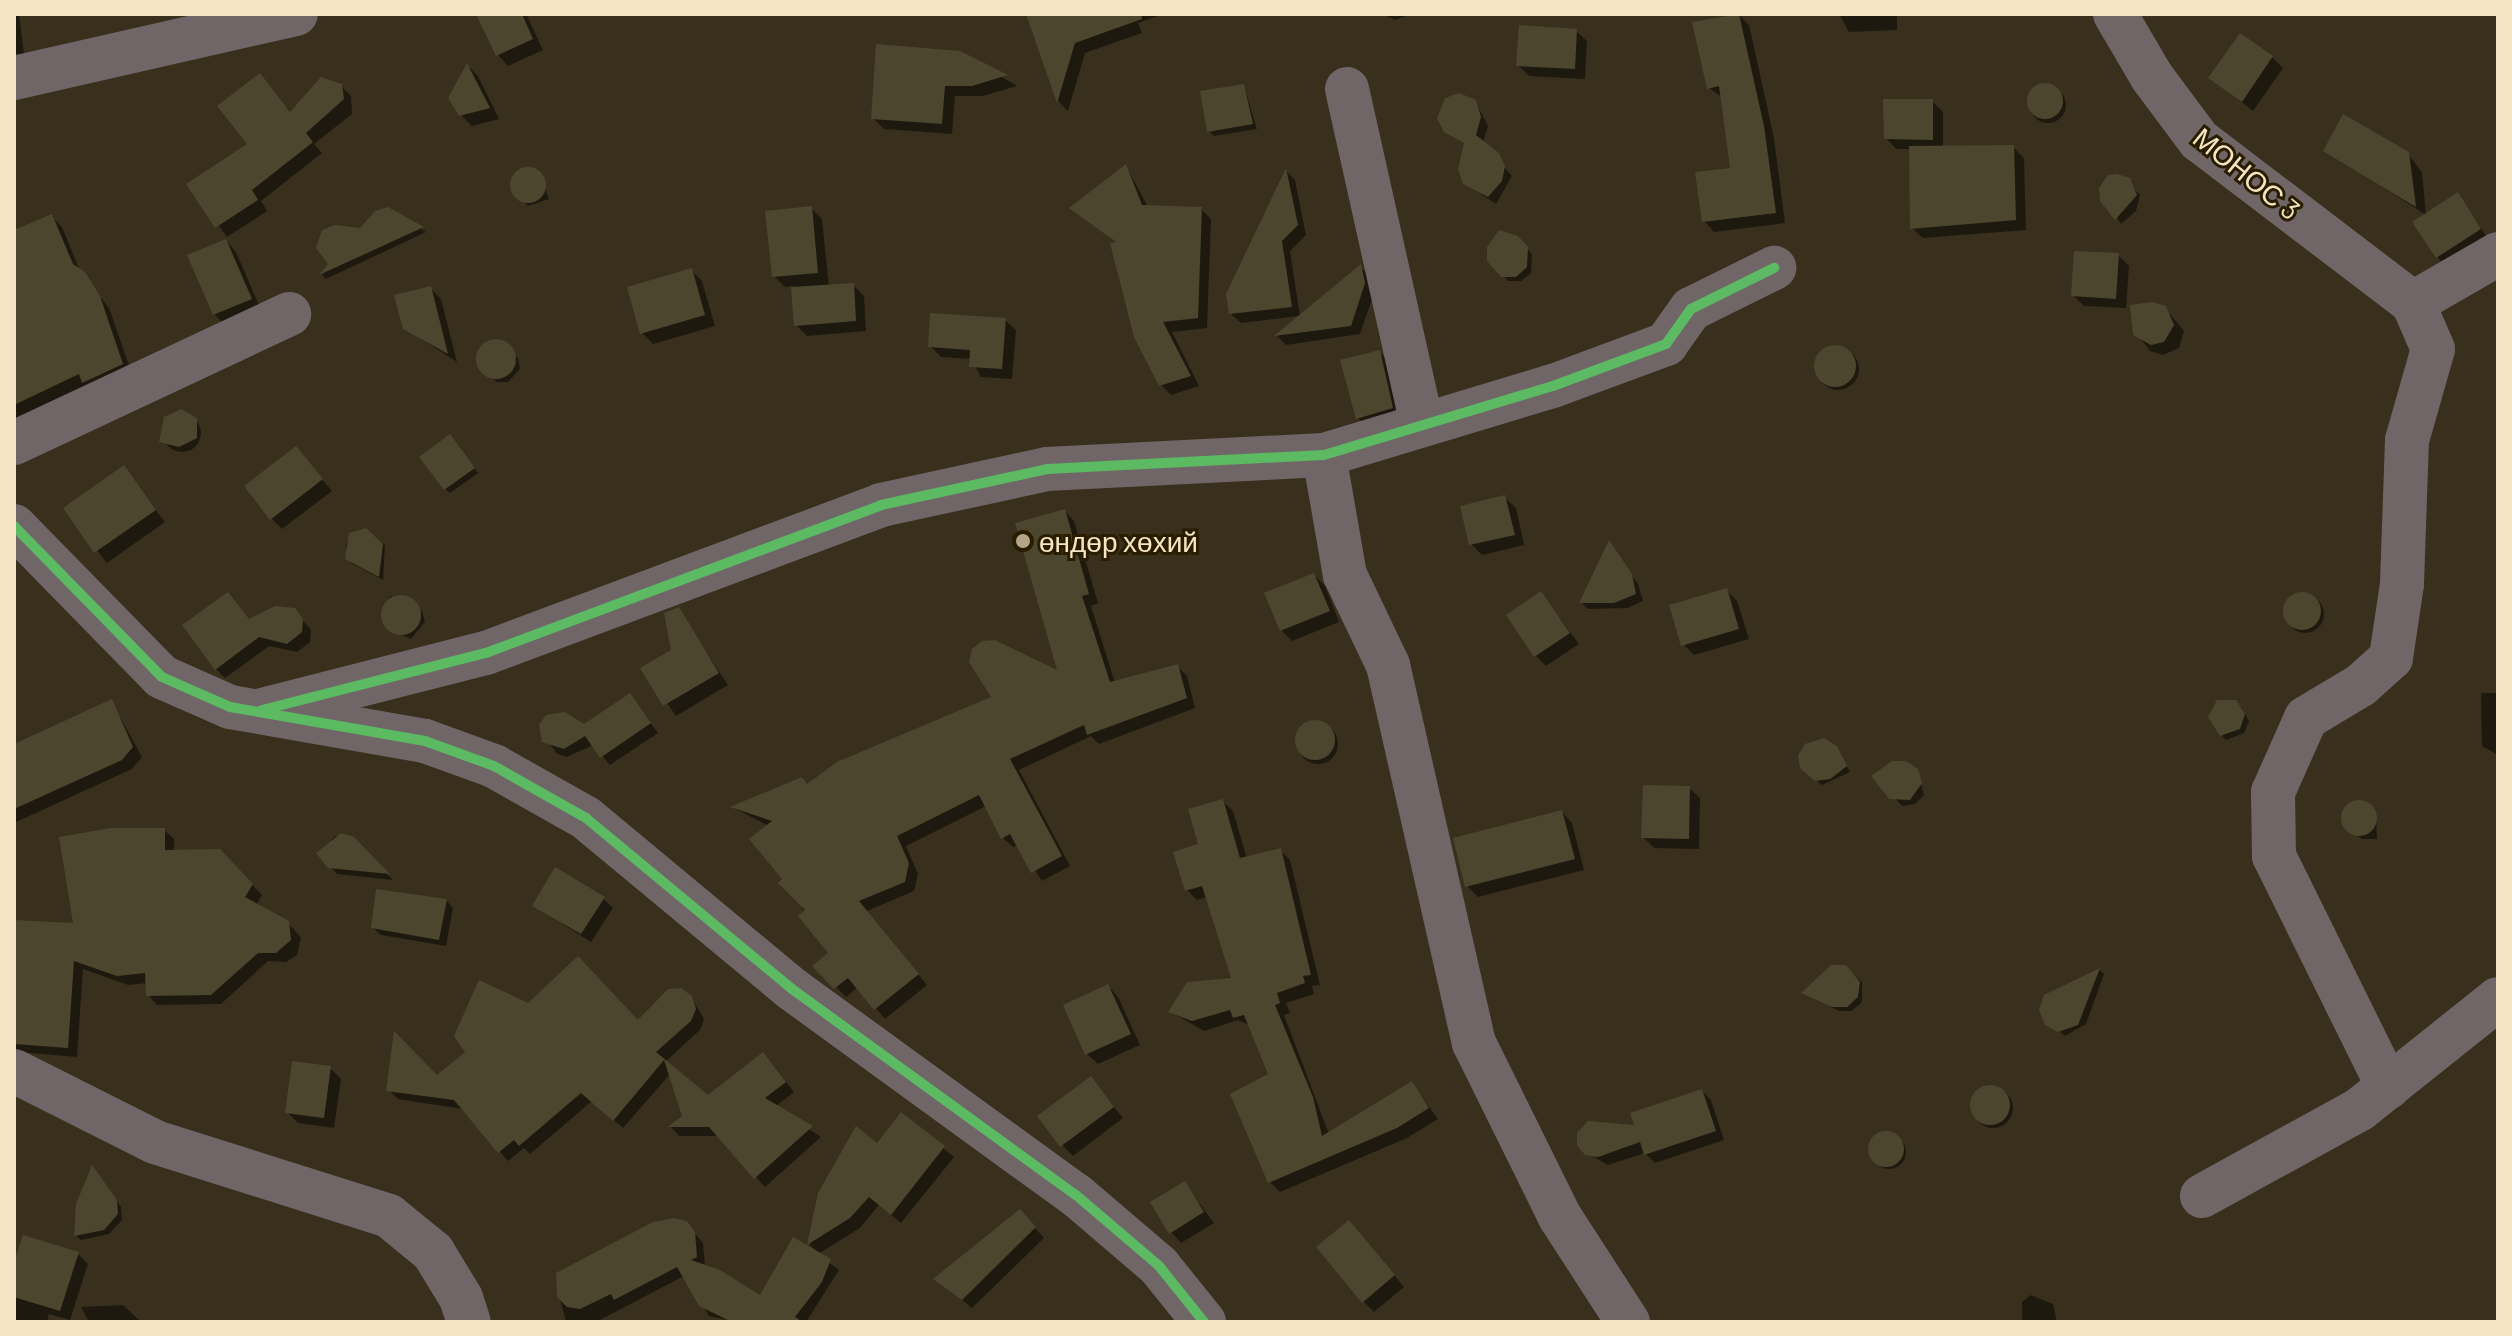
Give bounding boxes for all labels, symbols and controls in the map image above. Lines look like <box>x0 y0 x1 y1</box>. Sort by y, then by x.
street label: МОНОС 3 <box>2187 120 2307 226</box>
place label: өндөр хөхий <box>1039 524 1198 558</box>
marker: өндөр хөхий <box>1014 532 1032 550</box>

